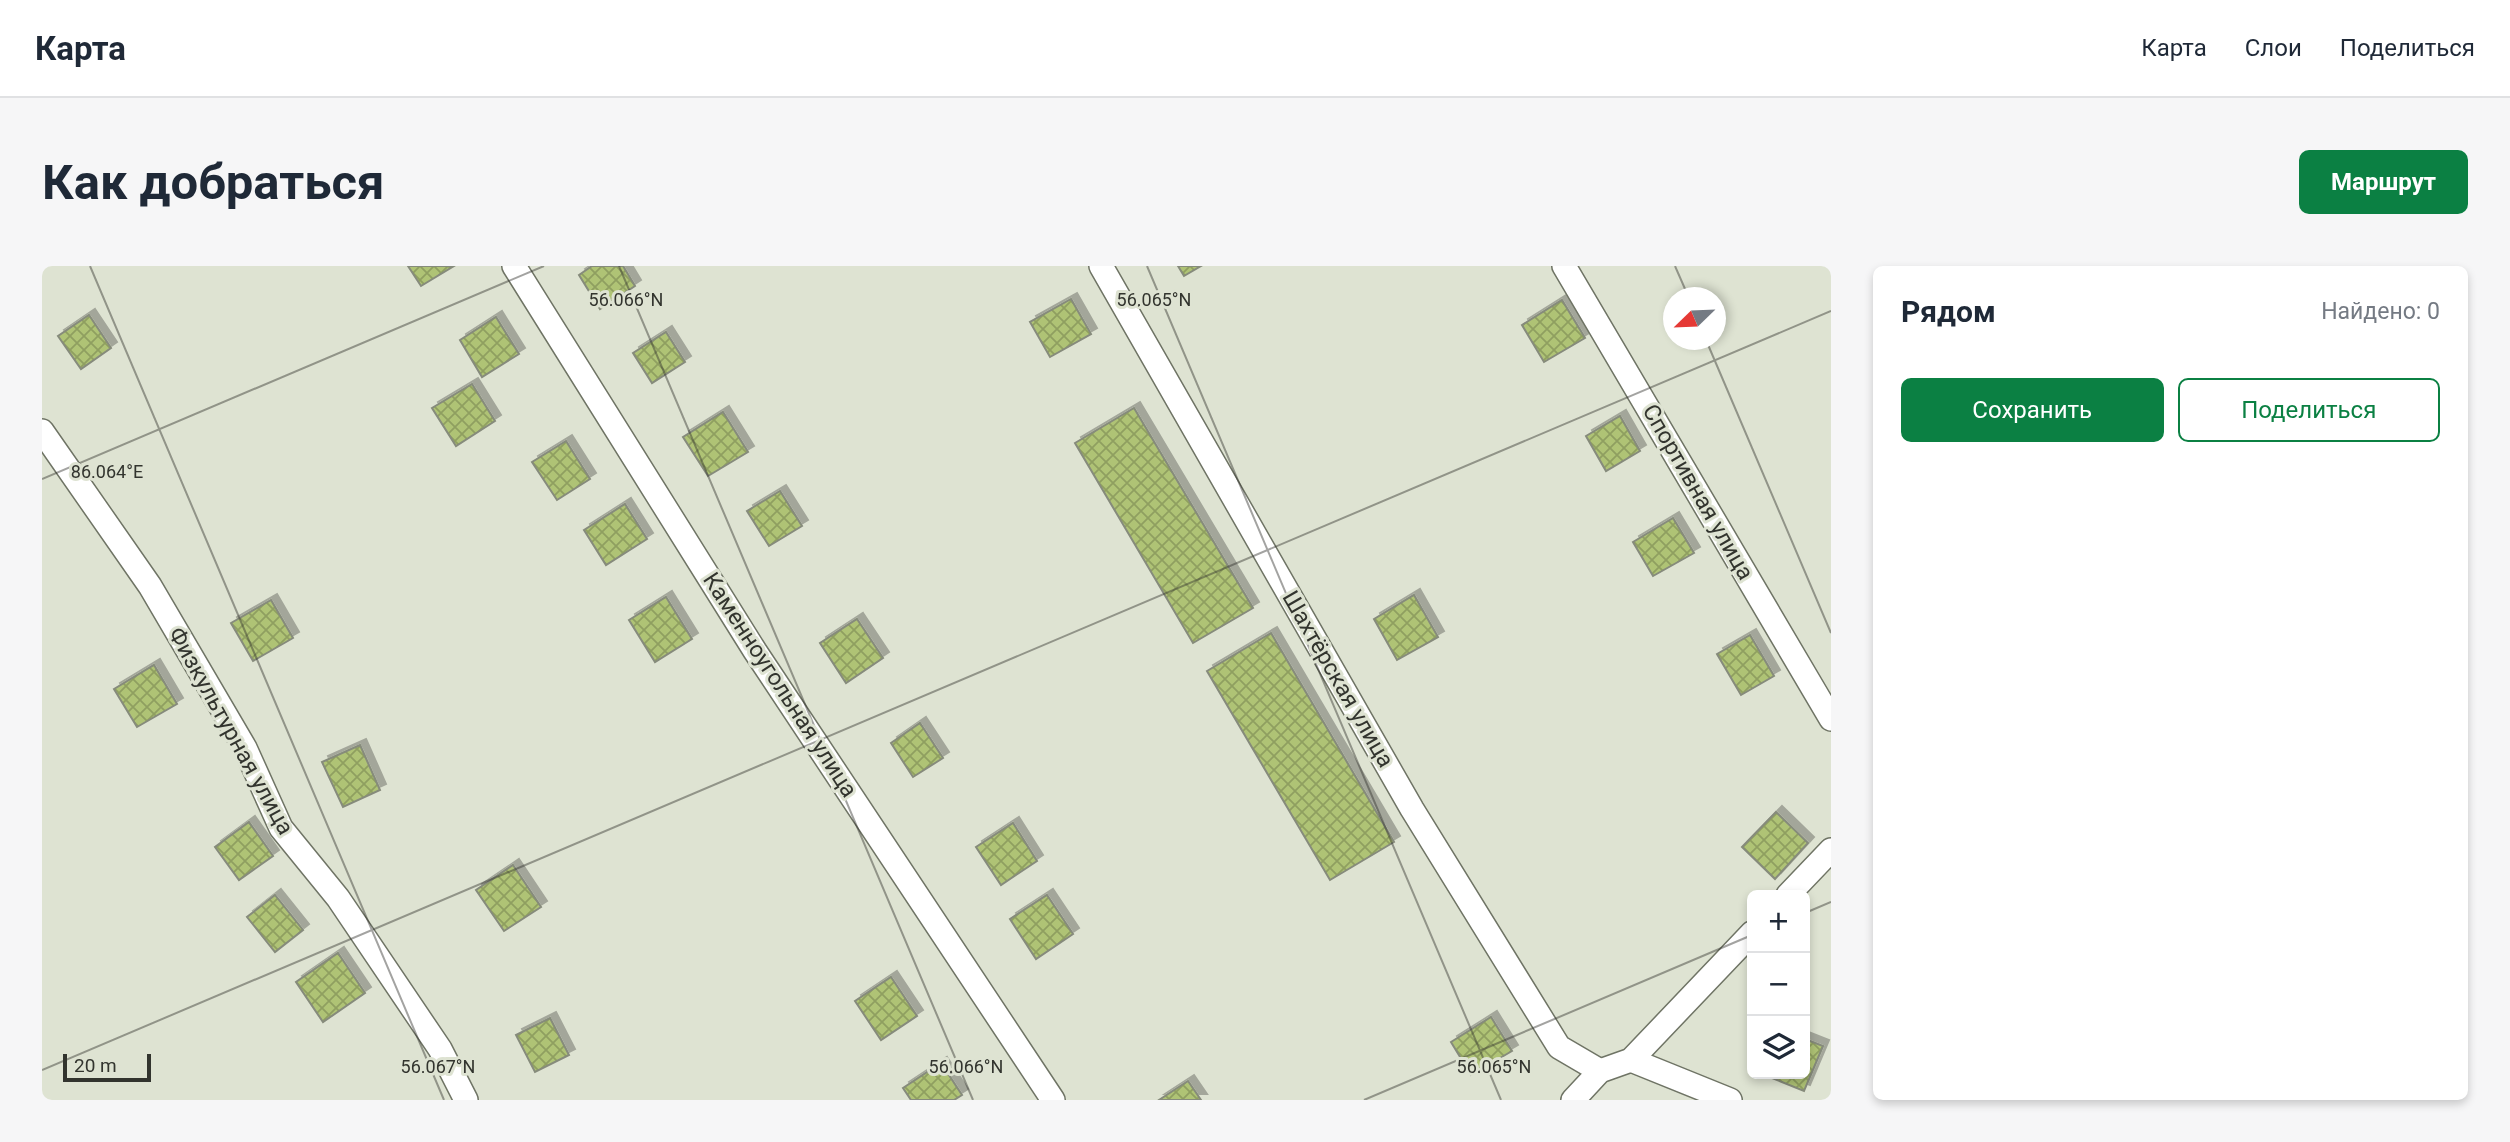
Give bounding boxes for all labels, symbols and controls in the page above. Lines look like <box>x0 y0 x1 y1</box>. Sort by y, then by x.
text: Карта <box>35 29 126 68</box>
text: Карта <box>2141 34 2207 62</box>
text: Слои <box>2245 34 2302 62</box>
text: Поделиться <box>2340 34 2475 62</box>
button: Маршрут <box>2299 150 2468 214</box>
text: Как добраться <box>42 154 384 211</box>
north arrow <box>1663 287 1726 350</box>
text: 56.066°N <box>589 289 663 310</box>
text: 56.065°N <box>1117 289 1191 310</box>
text: Рядом <box>1901 294 1996 329</box>
text: Найдено: 0 <box>2321 298 2440 325</box>
button: Сохранить <box>1901 378 2164 442</box>
button: Поделиться <box>2178 378 2440 442</box>
street label: Спортивная улица <box>1637 399 1759 585</box>
text: 86.064°E <box>71 461 143 482</box>
street label: Каменноугольная улица <box>697 568 863 802</box>
street label: Шахтёрская улица <box>1276 586 1400 772</box>
street label: Физкультурная улица <box>163 623 299 839</box>
map controls <box>1747 890 1810 1079</box>
button: + <box>1747 890 1810 953</box>
button: − <box>1747 953 1810 1016</box>
button: layers <box>1747 1016 1810 1079</box>
scale bar <box>63 1051 150 1083</box>
text: 20 m <box>74 1054 117 1077</box>
text: 56.067°N <box>401 1056 475 1077</box>
text: 56.066°N <box>929 1056 1003 1077</box>
text: 56.065°N <box>1457 1056 1531 1077</box>

